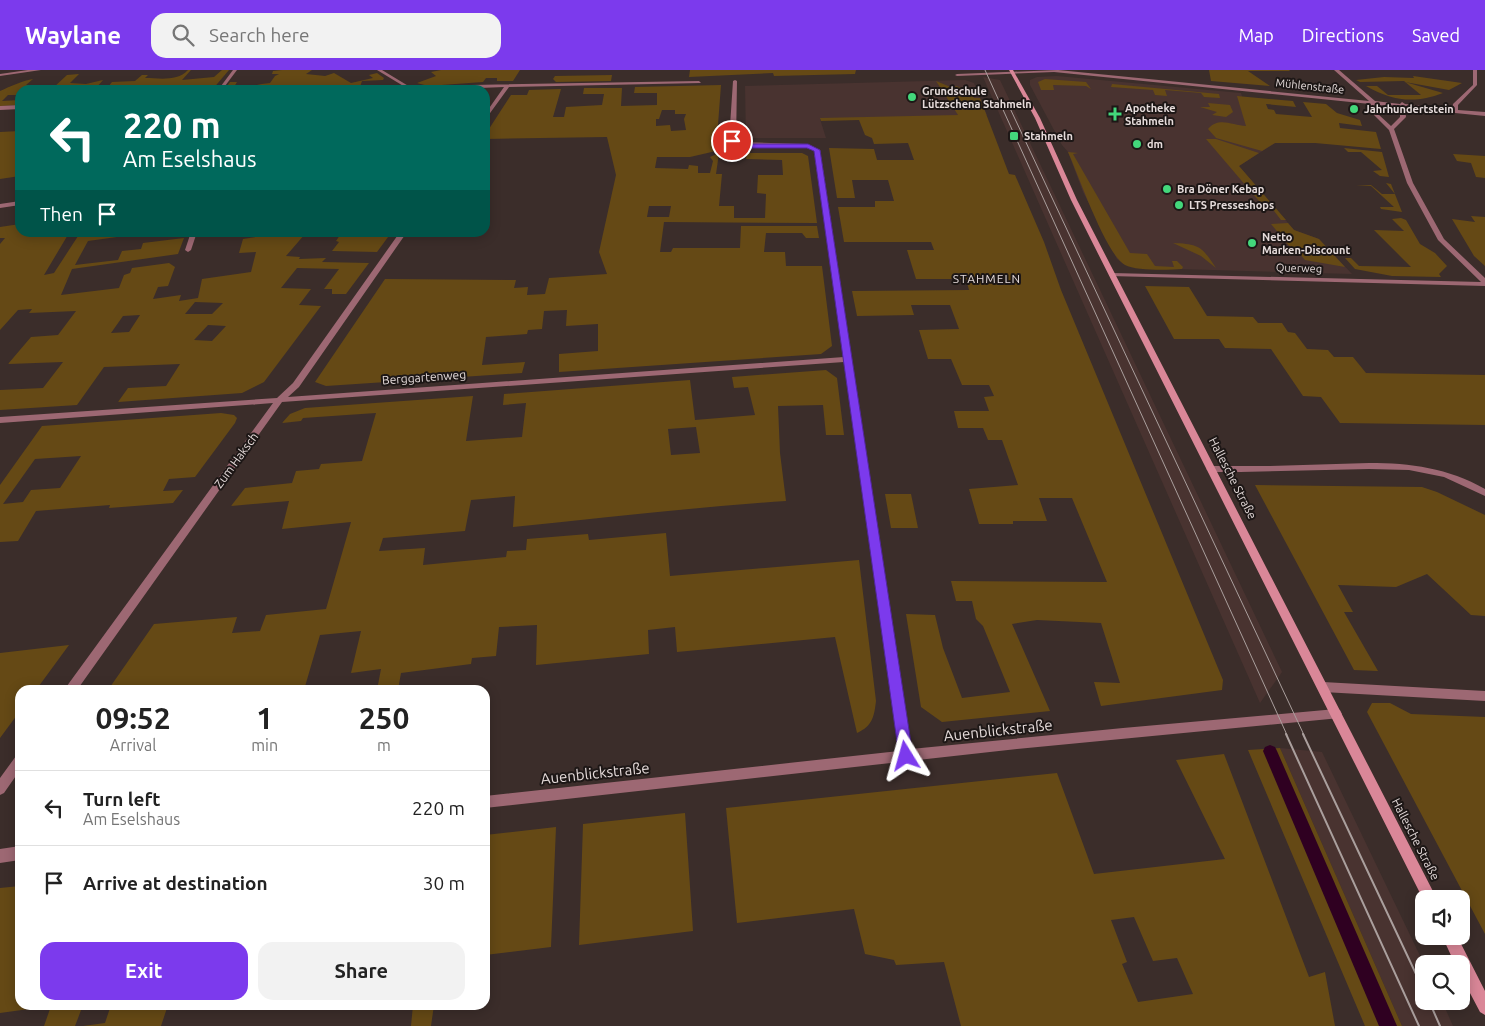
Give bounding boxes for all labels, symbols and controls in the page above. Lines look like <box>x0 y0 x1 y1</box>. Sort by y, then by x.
search box <box>151 13 501 58</box>
icon: search <box>169 21 197 49</box>
text: Waylane <box>25 22 121 49</box>
text: Search here <box>209 24 309 46</box>
text: Map <box>1238 25 1274 45</box>
text: Directions <box>1302 25 1384 45</box>
text: Saved <box>1412 25 1460 45</box>
street label: Mühlenstraße <box>1275 76 1345 96</box>
place label: Grundschule Lützschena Stahmeln <box>922 85 1032 110</box>
marker: Grundschule Lützschena Stahmeln <box>906 91 918 103</box>
place label: Apotheke Stahmeln <box>1125 102 1176 127</box>
marker: Jahrhundertstein <box>1348 103 1360 115</box>
place label: Jahrhundertstein <box>1364 103 1454 115</box>
icon: left <box>40 105 105 170</box>
text: 220 m <box>123 105 221 145</box>
marker: Apotheke Stahmeln <box>1109 108 1121 120</box>
pin <box>711 120 753 162</box>
icon: arrive <box>718 127 746 155</box>
marker: Stahmeln <box>1008 130 1020 142</box>
place label: Stahmeln <box>1024 130 1073 142</box>
marker: dm <box>1131 138 1143 150</box>
place label: dm <box>1147 138 1163 150</box>
text: Am Eselshaus <box>123 146 257 171</box>
marker: Bra Döner Kebap <box>1161 183 1173 195</box>
place label: Bra Döner Kebap <box>1177 183 1265 195</box>
marker: LTS Presseshops <box>1173 199 1185 211</box>
place label: LTS Presseshops <box>1189 199 1274 211</box>
icon: arrive <box>93 200 121 228</box>
text: Then <box>40 203 83 225</box>
place label: Netto Marken-Discount <box>1262 231 1350 256</box>
marker: Netto Marken-Discount <box>1246 237 1258 249</box>
street label: Querweg <box>1276 261 1322 275</box>
district label: STAHMELN <box>953 272 1021 285</box>
street label: Berggartenweg <box>382 368 466 386</box>
street label: Zum Haksch <box>212 430 260 490</box>
street label: Hallesche Straße <box>1207 435 1259 521</box>
text: 09:52 <box>96 701 171 735</box>
text: 1 <box>256 701 273 735</box>
text: 250 <box>359 701 409 735</box>
street label: Auenblickstraße <box>943 716 1053 744</box>
position arrow <box>879 729 931 781</box>
text: Arrival <box>110 736 156 754</box>
text: min <box>251 736 278 754</box>
text: m <box>377 736 391 754</box>
street label: Auenblickstraße <box>540 759 650 787</box>
text: Turn left <box>83 788 161 810</box>
icon: left <box>40 794 68 822</box>
street label: Hallesche Straße <box>1390 796 1442 882</box>
text: 220 m <box>412 797 465 819</box>
text: Am Eselshaus <box>83 810 180 828</box>
icon: arrive <box>40 869 68 897</box>
text: Arrive at destination <box>83 872 268 894</box>
text: 30 m <box>423 872 465 894</box>
map controls <box>1415 890 1470 1010</box>
button: sound <box>1415 890 1470 945</box>
button: Exit <box>40 942 248 1000</box>
button: Share <box>258 942 465 1000</box>
button: search <box>1415 955 1470 1010</box>

